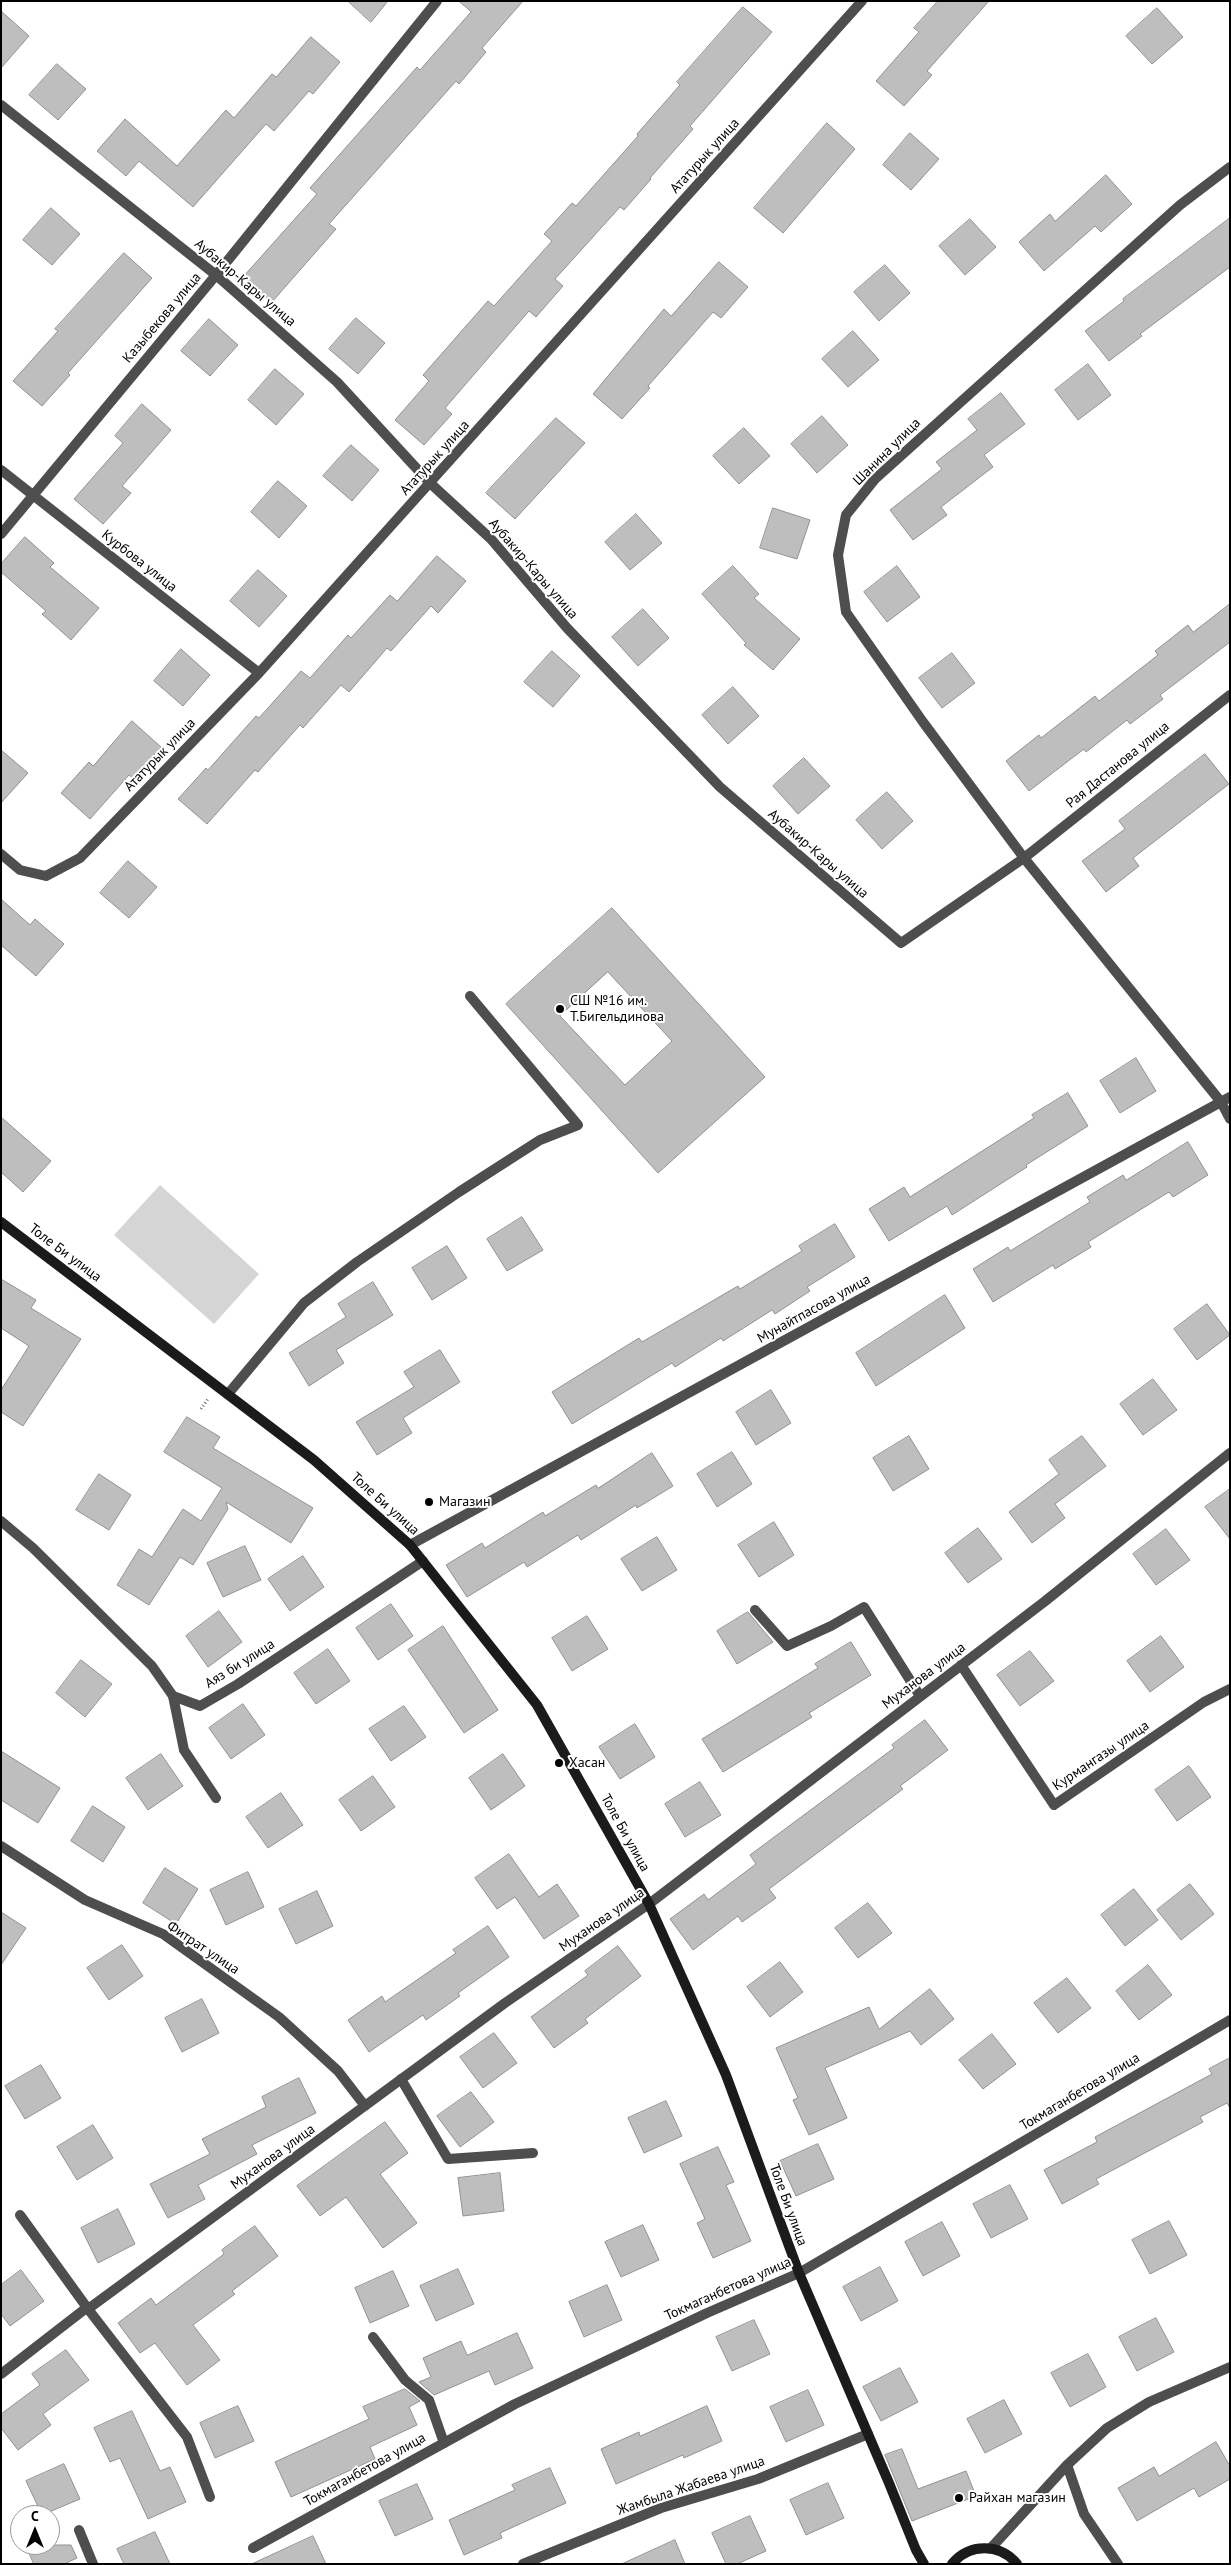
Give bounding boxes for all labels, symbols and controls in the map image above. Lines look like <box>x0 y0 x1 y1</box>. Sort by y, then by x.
street label: Ататурык улица <box>667 115 743 197</box>
street label: Аубакир-Кары улица <box>191 236 299 330</box>
street label: Казыбекова улица <box>119 269 205 367</box>
street label: Шанина улица <box>850 415 924 489</box>
street label: Ататурык улица <box>397 417 473 499</box>
street label: Аубакир-Кары улица <box>485 515 581 623</box>
street label: Курбова улица <box>98 526 180 596</box>
street label: Ататурык улица <box>121 715 199 795</box>
street label: Рая Дастанова улица <box>1063 718 1173 812</box>
street label: Аубакир-Кары улица <box>764 806 872 902</box>
place label: СШ №16 им. Т.Бигельдинова <box>570 993 664 1026</box>
marker: СШ №16 им. Т.Бигельдинова <box>554 1003 566 1015</box>
street label: Толе Би улица <box>26 1220 104 1286</box>
street label: Мунайтпасова улица <box>755 1271 873 1347</box>
street label: Толе Би улица <box>347 1469 423 1539</box>
place label: Магазин <box>439 1494 491 1510</box>
marker: Магазин <box>423 1496 435 1508</box>
street label: Аяз би улица <box>202 1636 278 1692</box>
street label: Муханова улица <box>879 1639 969 1713</box>
street label: Курмангазы улица <box>1049 1717 1153 1795</box>
place label: Хасан <box>569 1755 605 1771</box>
marker: Хасан <box>553 1757 565 1769</box>
street label: Толе Би улица <box>597 1791 653 1875</box>
street label: Муханова улица <box>556 1884 648 1956</box>
street label: Фитрат улица <box>164 1918 242 1978</box>
street label: Токмаганбетова улица <box>1017 2050 1143 2134</box>
street label: Муханова улица <box>228 2121 318 2193</box>
street label: Толе Би улица <box>765 2162 811 2248</box>
street label: Токмаганбетова улица <box>662 2254 794 2324</box>
street label: Токмаганбетова улица <box>301 2430 429 2510</box>
street label: Жамбыла Жабаева улица <box>615 2453 767 2519</box>
place label: Райхан магазин <box>969 2490 1066 2506</box>
marker: Райхан магазин <box>953 2492 965 2504</box>
north arrow <box>10 2505 60 2555</box>
text: С <box>31 2507 39 2525</box>

